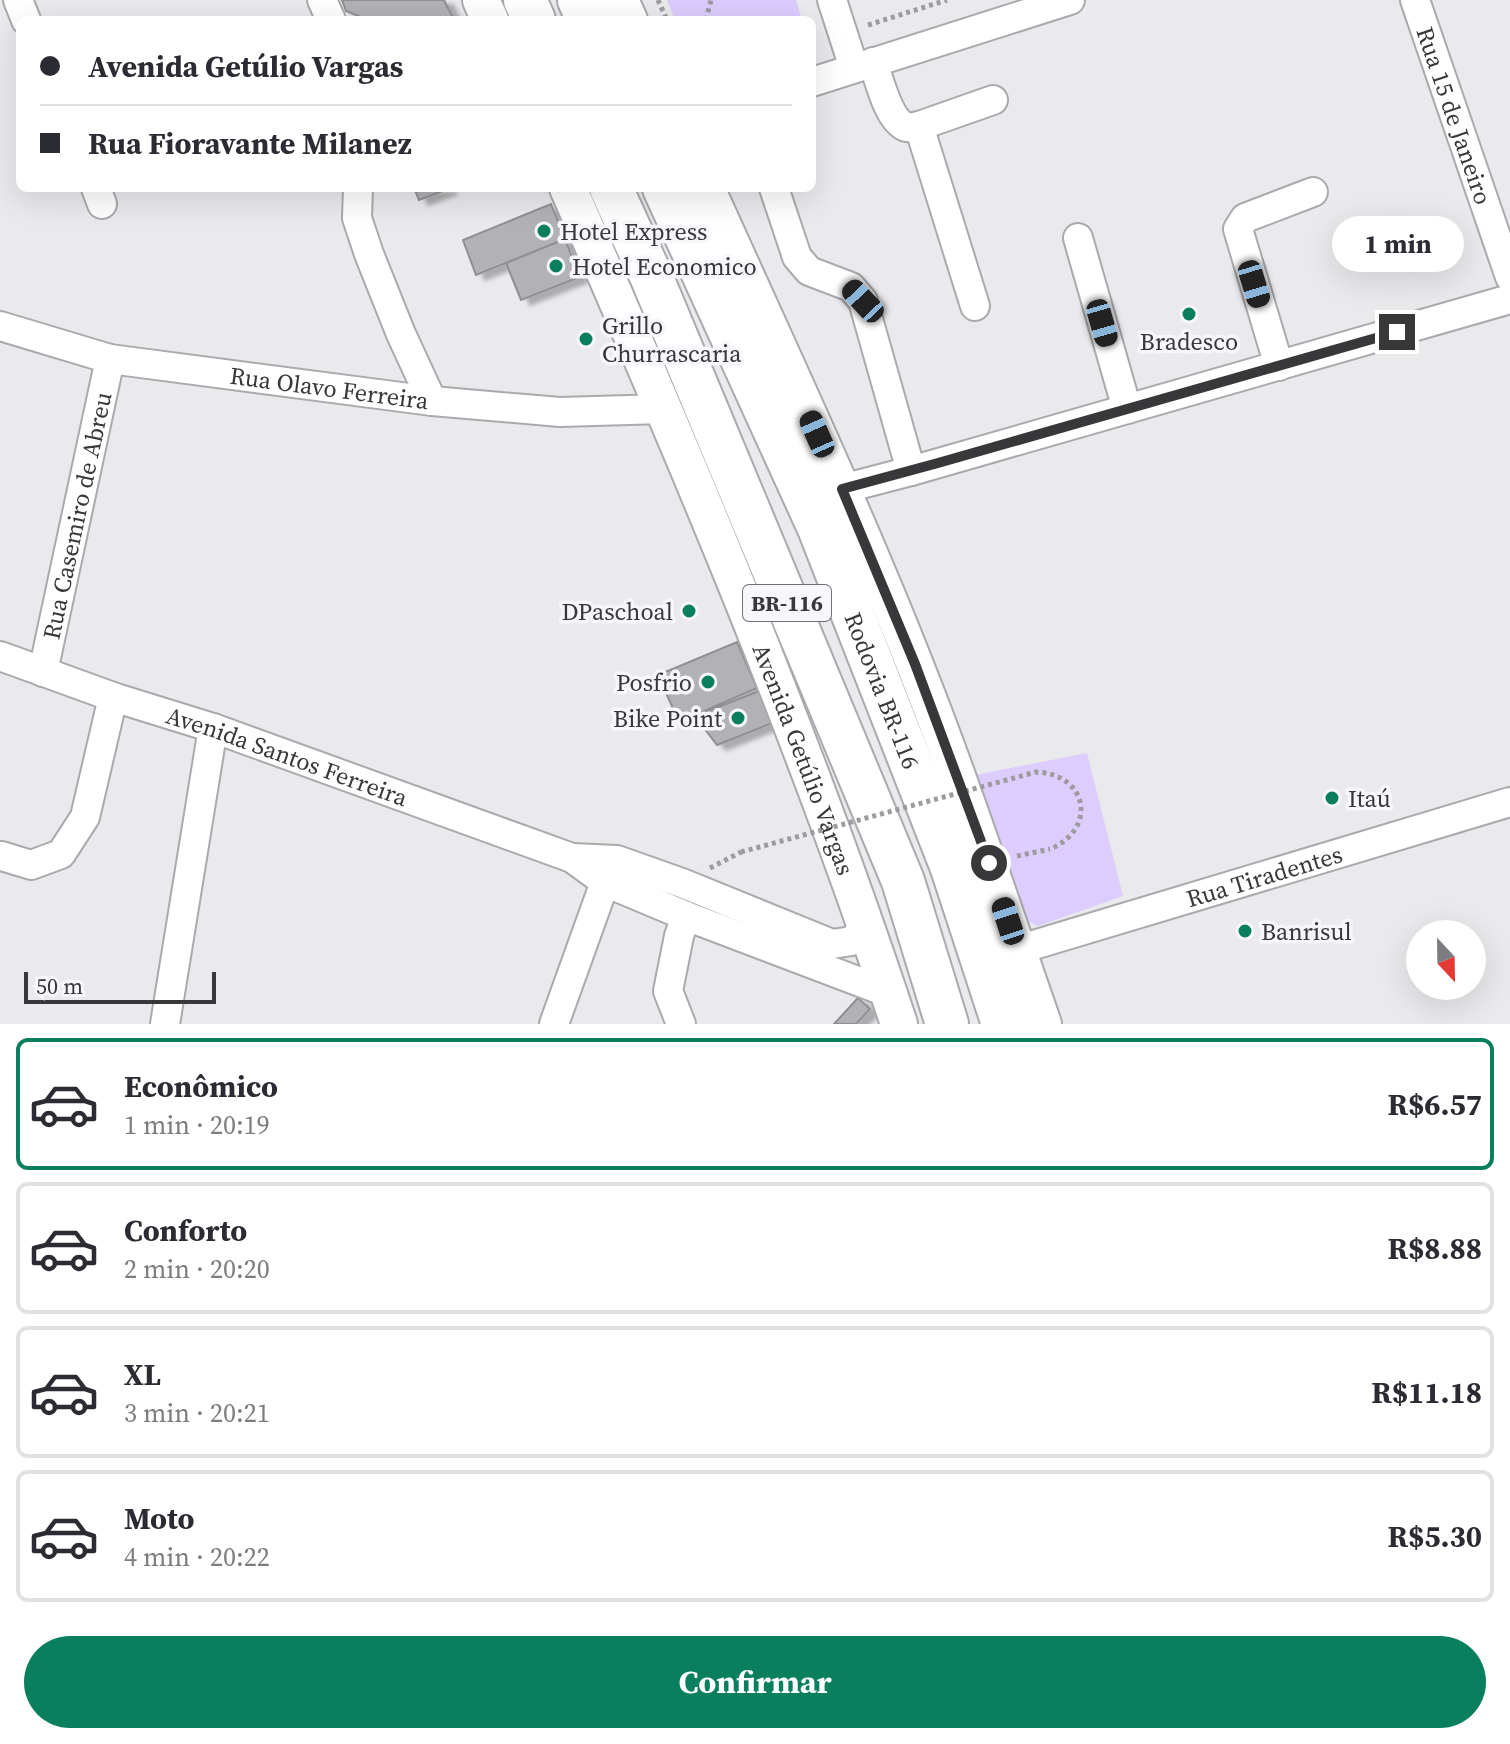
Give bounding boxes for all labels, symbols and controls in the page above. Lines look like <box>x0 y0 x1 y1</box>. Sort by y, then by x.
street label: Rua 15 de Janeiro <box>1409 22 1500 209</box>
text: Avenida Getúlio Vargas <box>88 46 404 87</box>
text: Rua Fioravante Milanez <box>88 123 412 164</box>
place label: Hotel Express <box>560 215 708 248</box>
callout: 1 min <box>1331 216 1463 272</box>
marker: Hotel Express <box>535 222 553 240</box>
text: 1 min <box>1364 226 1432 262</box>
place label: Hotel Economico <box>572 250 757 283</box>
marker: Hotel Economico <box>547 257 565 275</box>
car <box>1236 258 1272 310</box>
car <box>838 275 888 327</box>
car <box>1084 297 1120 349</box>
marker: Bradesco <box>1180 305 1198 323</box>
place label: Grillo Churrascaria <box>602 309 742 370</box>
route end <box>1379 314 1415 350</box>
place label: Bradesco <box>1140 325 1238 358</box>
marker: Grillo Churrascaria <box>577 330 595 348</box>
street label: Rua Olavo Ferreira <box>228 358 431 417</box>
street label: Rua Casemiro de Abreu <box>34 389 119 642</box>
car <box>796 407 838 461</box>
road number: BR-116 <box>743 585 831 621</box>
place label: DPaschoal <box>561 595 673 628</box>
marker: DPaschoal <box>680 602 698 620</box>
street label: Rodovia BR-116 <box>837 607 928 774</box>
street label: Avenida Getúlio Vargas <box>745 639 863 879</box>
place label: Posfrio <box>616 666 692 699</box>
marker: Posfrio <box>699 673 717 691</box>
street label: Avenida Santos Ferreira <box>162 698 413 814</box>
place label: Bike Point <box>613 702 722 735</box>
marker: Bike Point <box>729 709 747 727</box>
place label: Itaú <box>1348 782 1391 815</box>
marker: Itaú <box>1323 789 1341 807</box>
street label: Rua Tiradentes <box>1182 837 1346 915</box>
route start <box>971 845 1007 881</box>
car <box>989 894 1027 948</box>
place label: Banrisul <box>1261 915 1352 948</box>
north arrow <box>1406 920 1486 1000</box>
map controls <box>1406 920 1486 1000</box>
marker: Banrisul <box>1236 922 1254 940</box>
scale bar <box>24 968 216 1004</box>
text: 50 m <box>36 971 83 1001</box>
text: Econômico <box>124 1066 278 1107</box>
icon: car <box>28 1068 100 1140</box>
text: R$6.57 <box>1387 1084 1482 1125</box>
text: 1 min · 20:19 <box>124 1107 270 1143</box>
text: Conforto <box>124 1210 247 1251</box>
icon: car <box>28 1212 100 1284</box>
text: R$8.88 <box>1387 1228 1482 1269</box>
text: 2 min · 20:20 <box>124 1251 270 1287</box>
text: XL <box>124 1354 161 1395</box>
icon: car <box>28 1356 100 1428</box>
text: R$11.18 <box>1371 1372 1482 1413</box>
text: 3 min · 20:21 <box>124 1395 270 1431</box>
text: Moto <box>124 1498 195 1539</box>
icon: car <box>28 1500 100 1572</box>
text: R$5.30 <box>1387 1516 1482 1557</box>
text: 4 min · 20:22 <box>124 1539 270 1575</box>
button: Confirmar <box>24 1636 1486 1728</box>

